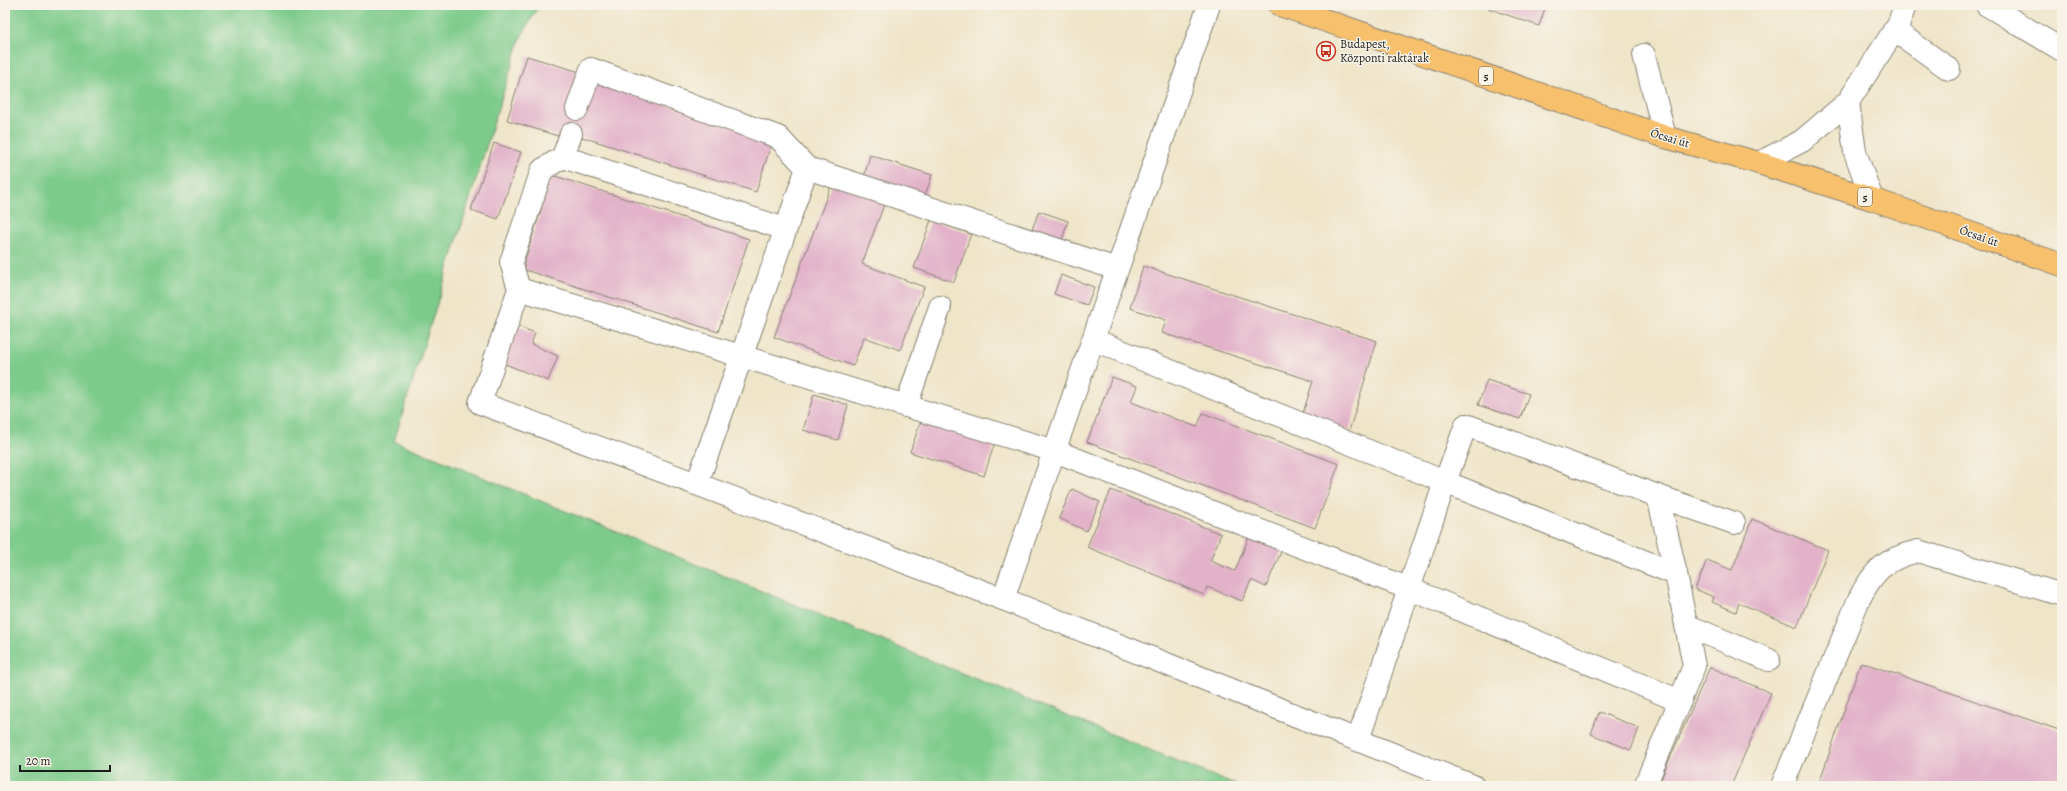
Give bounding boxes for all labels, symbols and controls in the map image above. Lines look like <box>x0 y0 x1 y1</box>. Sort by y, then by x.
place label: Budapest, Központi raktárak <box>1340 36 1429 66</box>
bus stop icon: Budapest, Központi raktárak <box>1315 40 1337 62</box>
road number: 5 <box>1479 67 1493 85</box>
street label: Ócsai út <box>1649 124 1692 152</box>
road number: 5 <box>1858 188 1872 206</box>
street label: Ócsai út <box>1957 222 2001 250</box>
scale bar <box>20 747 110 773</box>
text: 20 m <box>26 753 50 769</box>

